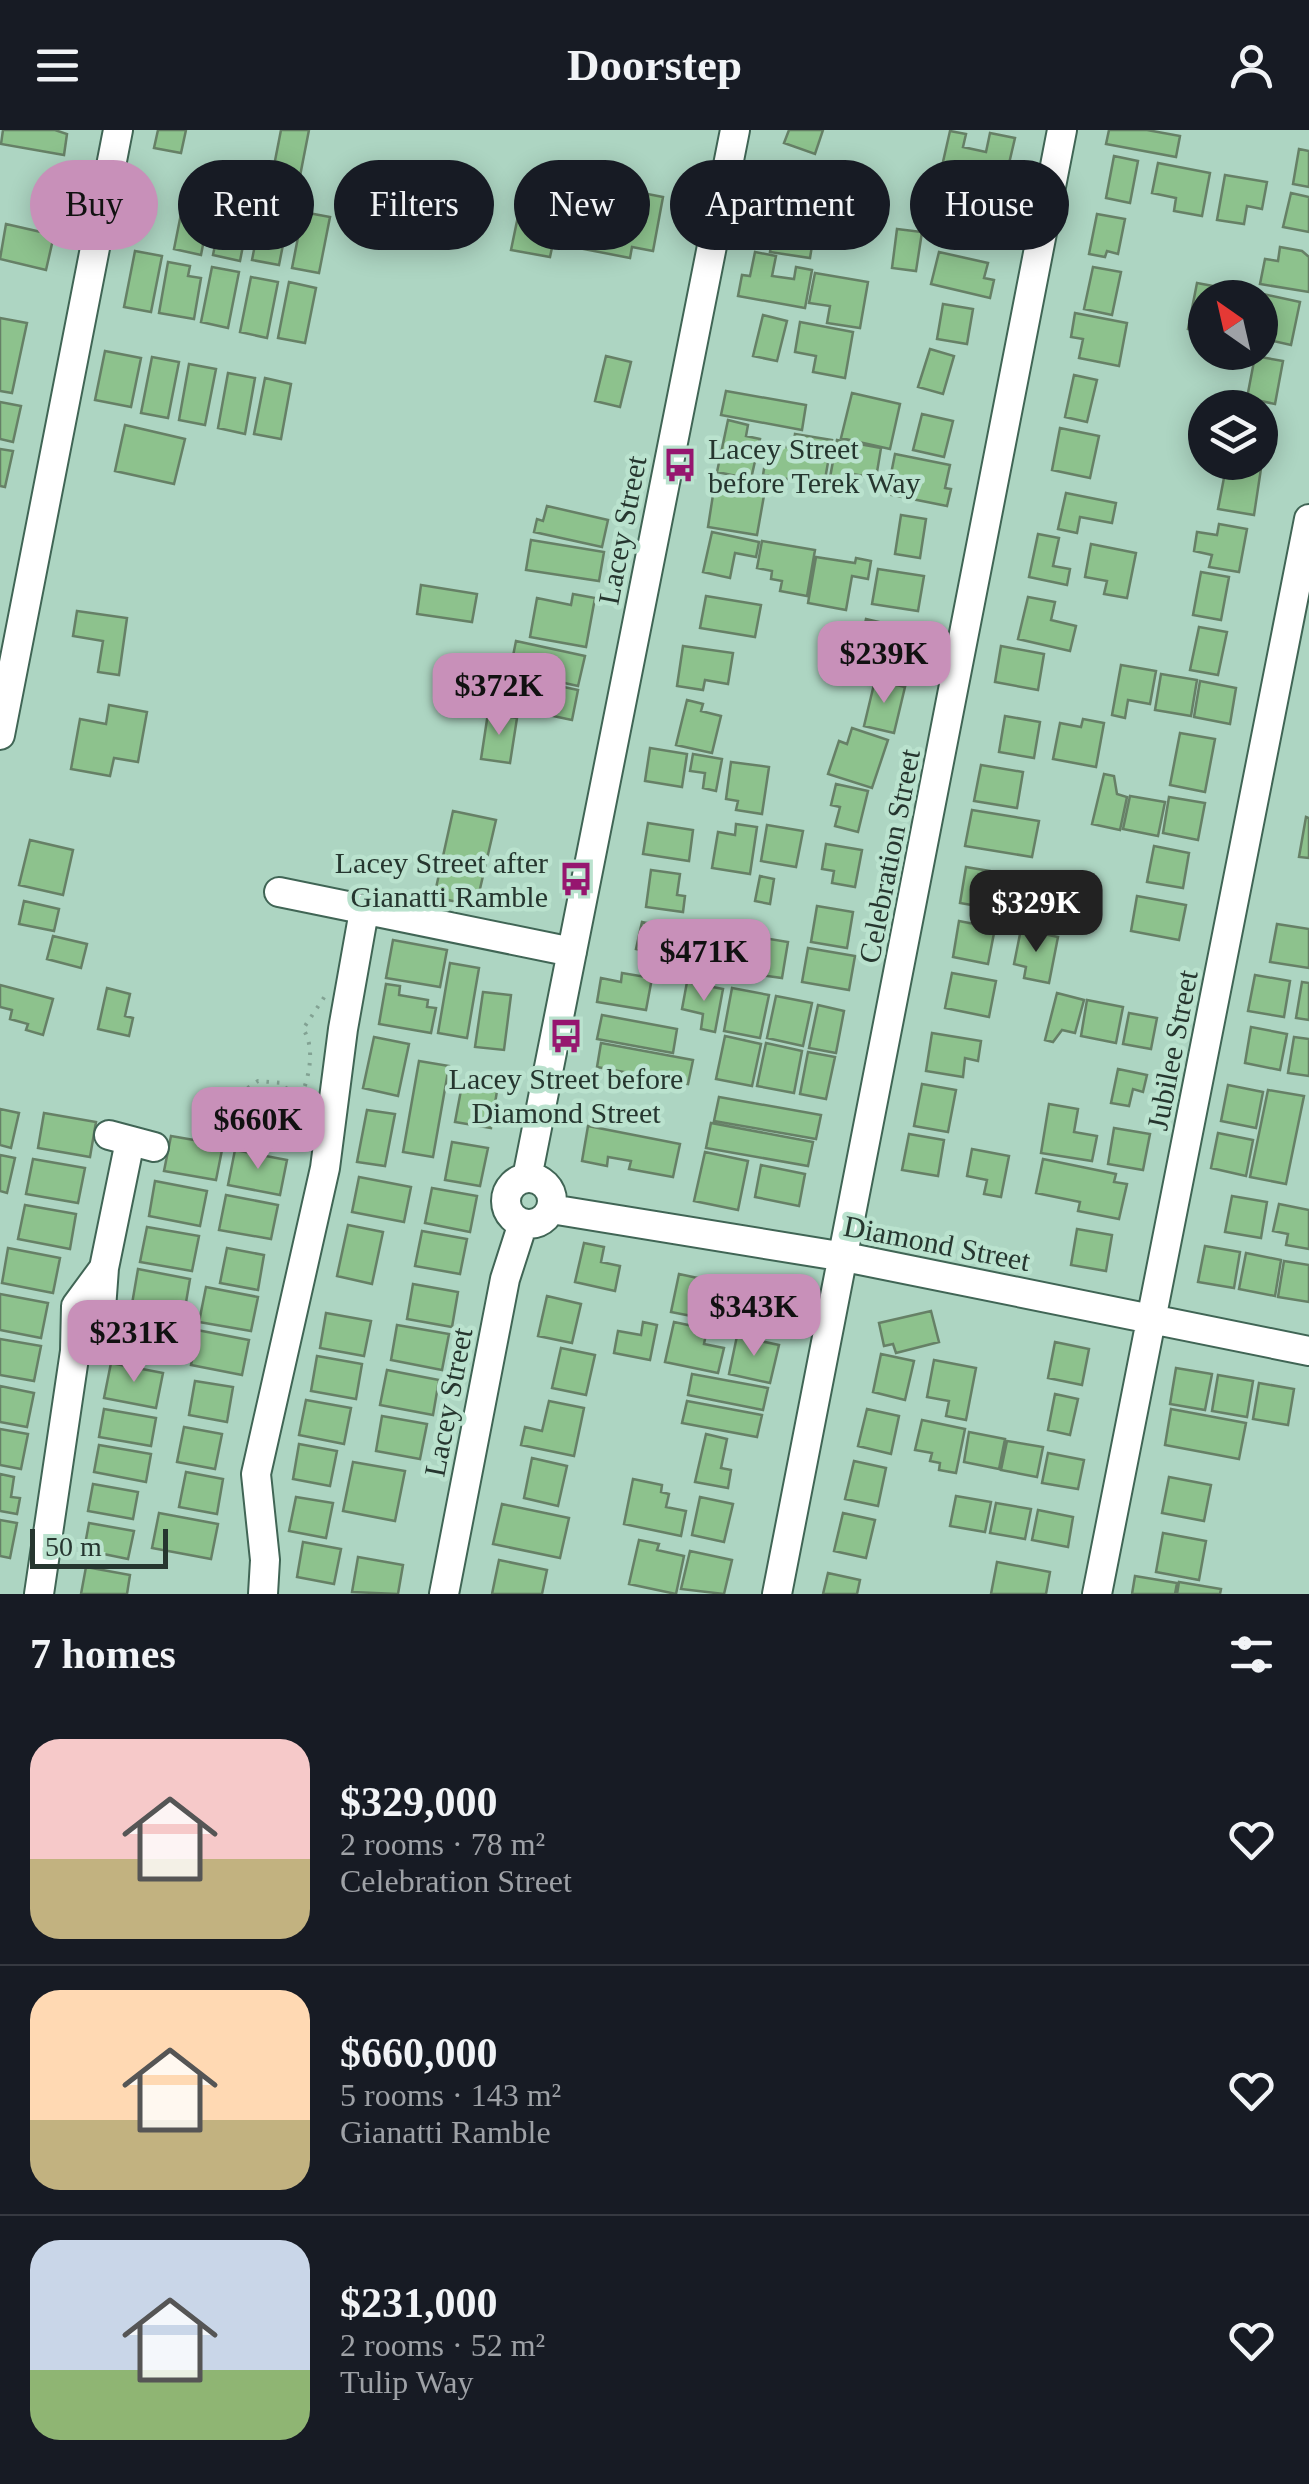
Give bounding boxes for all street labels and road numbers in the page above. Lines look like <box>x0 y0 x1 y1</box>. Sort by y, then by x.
street label: Lacey Street <box>591 452 653 607</box>
street label: Celebration Street <box>852 745 926 966</box>
street label: Jubilee Street <box>1140 966 1204 1133</box>
street label: Diamond Street <box>841 1209 1034 1277</box>
street label: Lacey Street <box>417 1324 479 1479</box>

